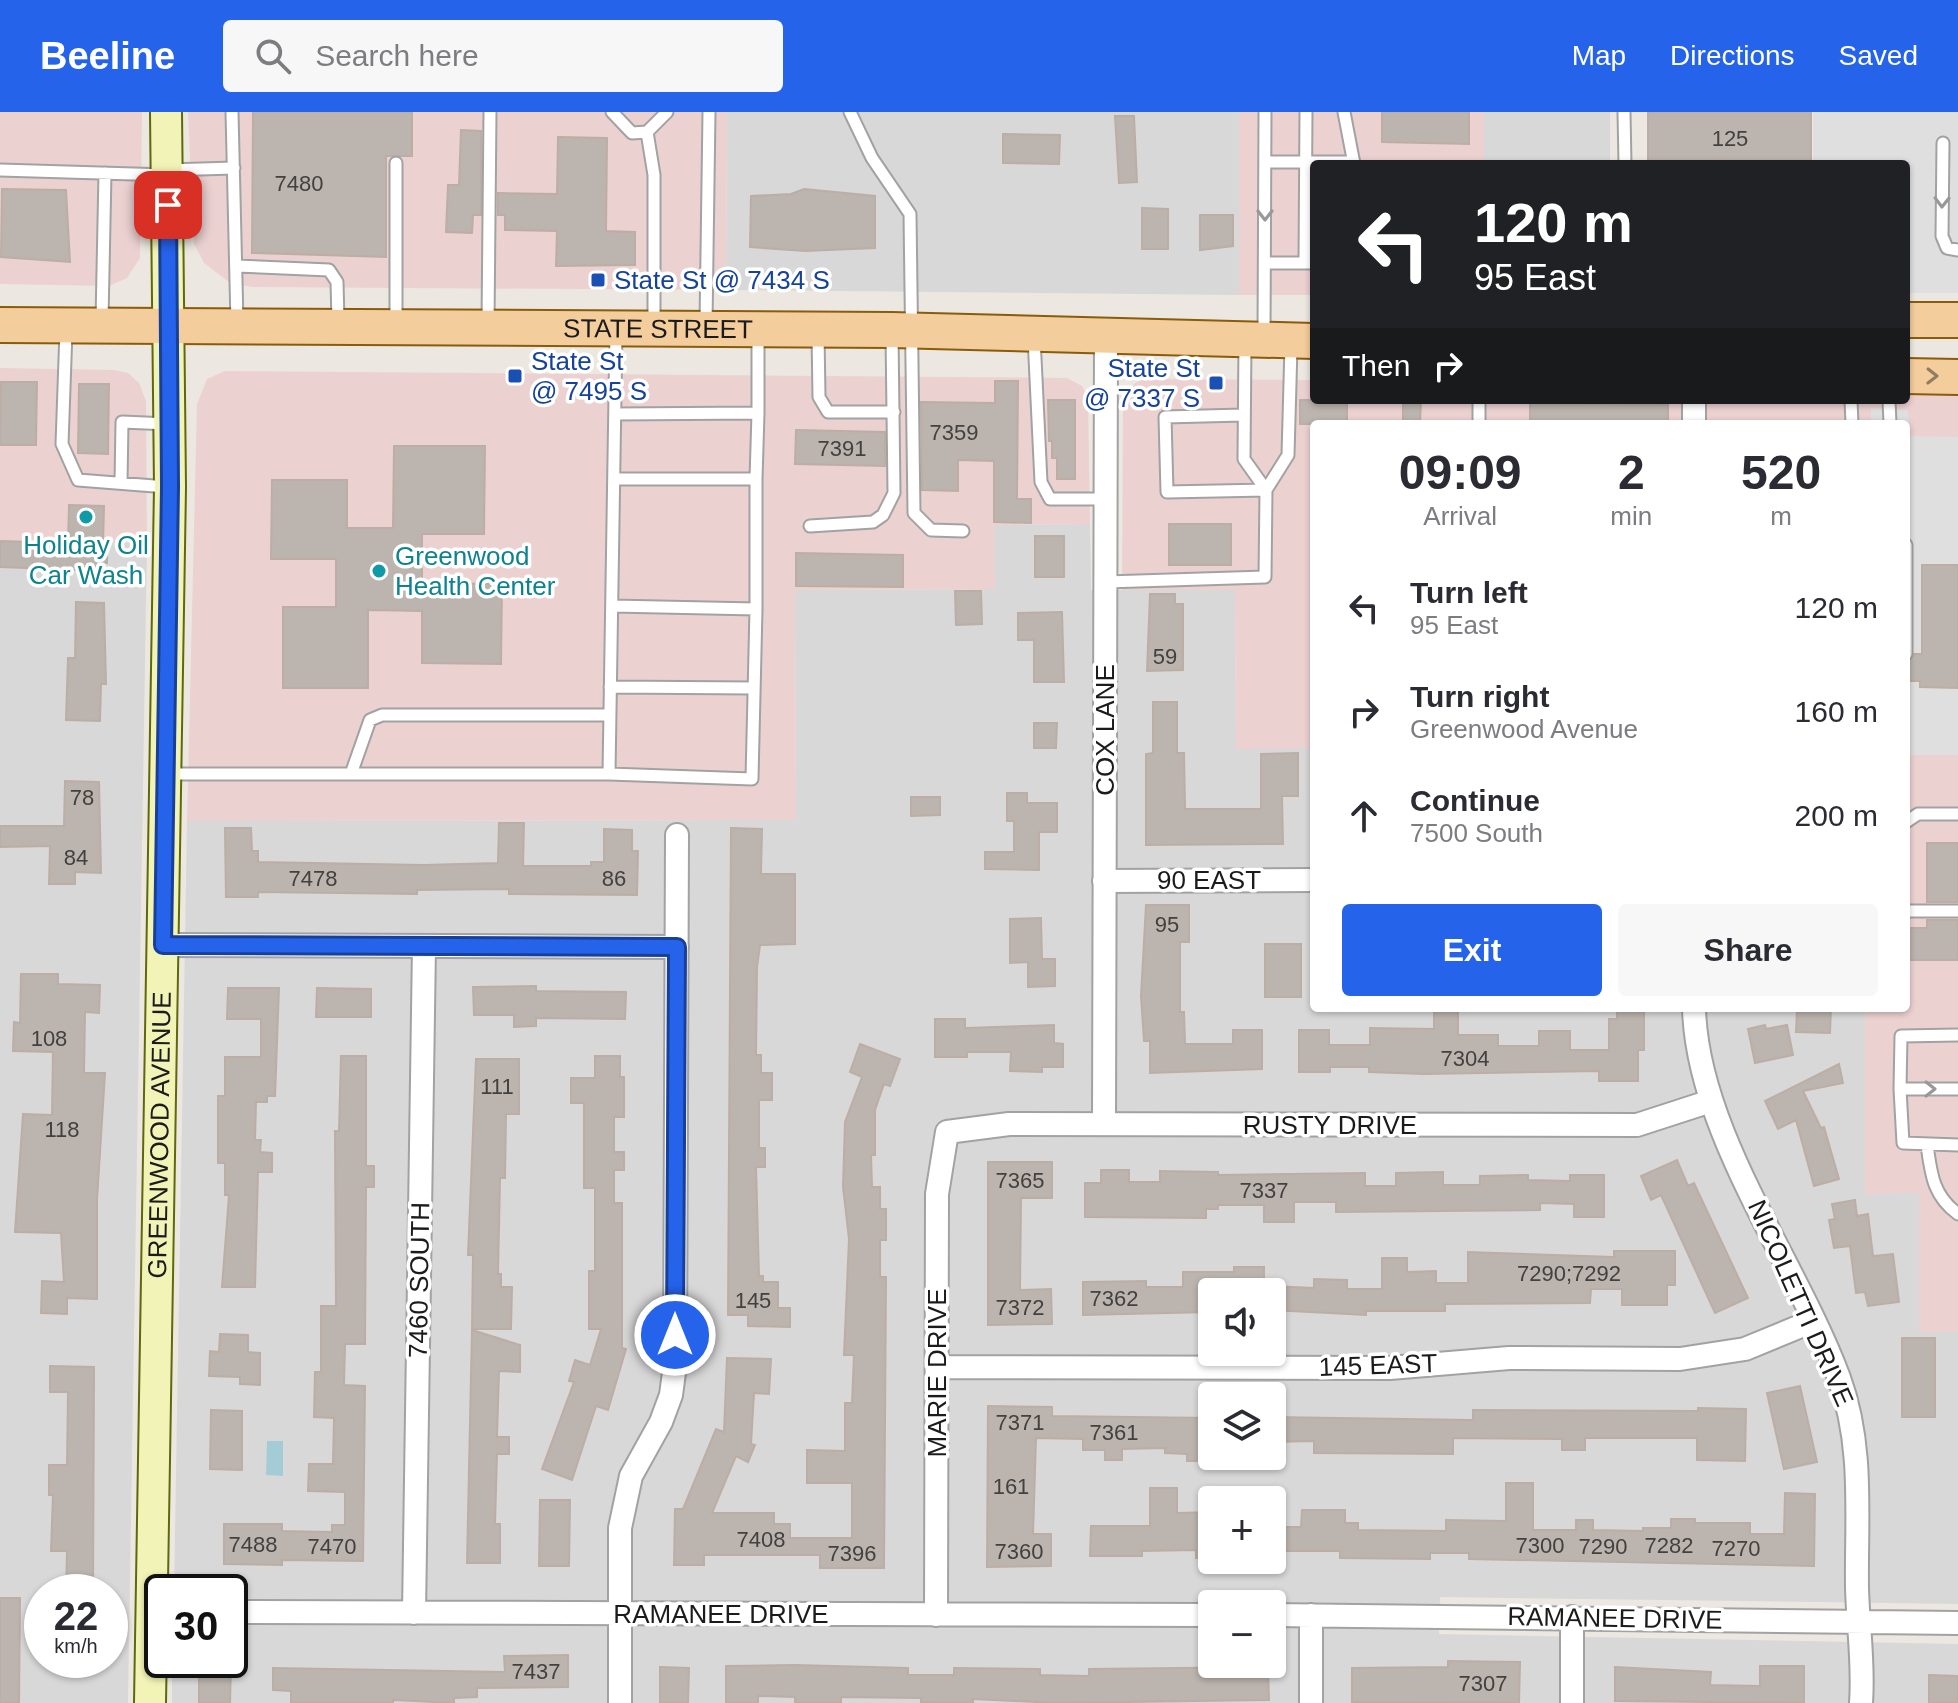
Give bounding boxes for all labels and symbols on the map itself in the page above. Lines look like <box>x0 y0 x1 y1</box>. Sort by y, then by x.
house number: 125 <box>1712 126 1748 151</box>
pin <box>134 171 202 239</box>
house number: 7480 <box>275 171 323 196</box>
one-way arrow <box>1933 196 1951 209</box>
one-way arrow <box>1256 209 1274 222</box>
place label: State St @ 7434 S <box>614 265 830 295</box>
marker: State St @ 7434 S <box>589 271 607 289</box>
street label: STATE STREET <box>563 313 753 344</box>
place label: State St @ 7495 S <box>531 346 647 406</box>
place label: State St @ 7337 S <box>1084 353 1201 413</box>
marker: State St @ 7495 S <box>506 367 524 385</box>
one-way arrow <box>1926 368 1939 385</box>
marker: State St @ 7337 S <box>1207 374 1225 392</box>
house number: 7359 <box>930 420 978 445</box>
house number: 7391 <box>818 436 866 461</box>
marker: Holiday Oil Car Wash <box>77 508 95 526</box>
place label: Holiday Oil Car Wash <box>23 530 149 590</box>
place label: Greenwood Health Center <box>395 541 556 601</box>
marker: Greenwood Health Center <box>370 562 388 580</box>
house number: 59 <box>1153 644 1177 669</box>
street label: COX LANE <box>1090 664 1120 796</box>
house number: 78 <box>70 785 94 810</box>
house number: 84 <box>64 845 88 870</box>
street label: 90 EAST <box>1157 865 1261 895</box>
house number: 7478 <box>289 866 337 891</box>
house number: 86 <box>602 866 626 891</box>
house number: 95 <box>1155 912 1179 937</box>
street label: GREENWOOD AVENUE <box>142 991 177 1279</box>
house number: 108 <box>31 1026 67 1051</box>
house number: 7304 <box>1441 1046 1489 1071</box>
house number: 111 <box>480 1074 514 1099</box>
one-way arrow <box>1924 1080 1937 1098</box>
street label: RUSTY DRIVE <box>1243 1110 1417 1140</box>
house number: 118 <box>44 1117 80 1142</box>
house number: 7365 <box>996 1168 1044 1193</box>
house number: 7337 <box>1240 1178 1288 1203</box>
street label: NICOLETTI DRIVE <box>1742 1195 1860 1411</box>
street label: 7460 SOUTH <box>403 1202 435 1358</box>
house number: 7290;7292 <box>1517 1261 1621 1286</box>
house number: 7362 <box>1090 1286 1138 1311</box>
house number: 145 <box>735 1288 771 1313</box>
street label: MARIE DRIVE <box>922 1288 952 1458</box>
position arrow <box>633 1293 717 1377</box>
house number: 7372 <box>996 1295 1044 1320</box>
street label: 145 EAST <box>1318 1348 1438 1382</box>
house number: 7371 <box>996 1410 1044 1435</box>
house number: 7361 <box>1090 1420 1138 1445</box>
house number: 161 <box>993 1474 1029 1499</box>
house number: 7408 <box>737 1527 785 1552</box>
house number: 7488 <box>229 1532 277 1557</box>
house number: 7300 <box>1516 1533 1564 1558</box>
house number: 7282 <box>1645 1533 1693 1558</box>
house number: 7470 <box>308 1534 356 1559</box>
house number: 7290 <box>1579 1534 1627 1559</box>
house number: 7270 <box>1712 1536 1760 1561</box>
house number: 7360 <box>995 1539 1043 1564</box>
house number: 7396 <box>828 1541 876 1566</box>
speed limit sign: 30 <box>144 1574 248 1678</box>
street label: RAMANEE DRIVE <box>613 1599 829 1629</box>
street label: RAMANEE DRIVE <box>1507 1601 1723 1635</box>
house number: 7437 <box>512 1659 560 1684</box>
house number: 7307 <box>1459 1671 1507 1696</box>

